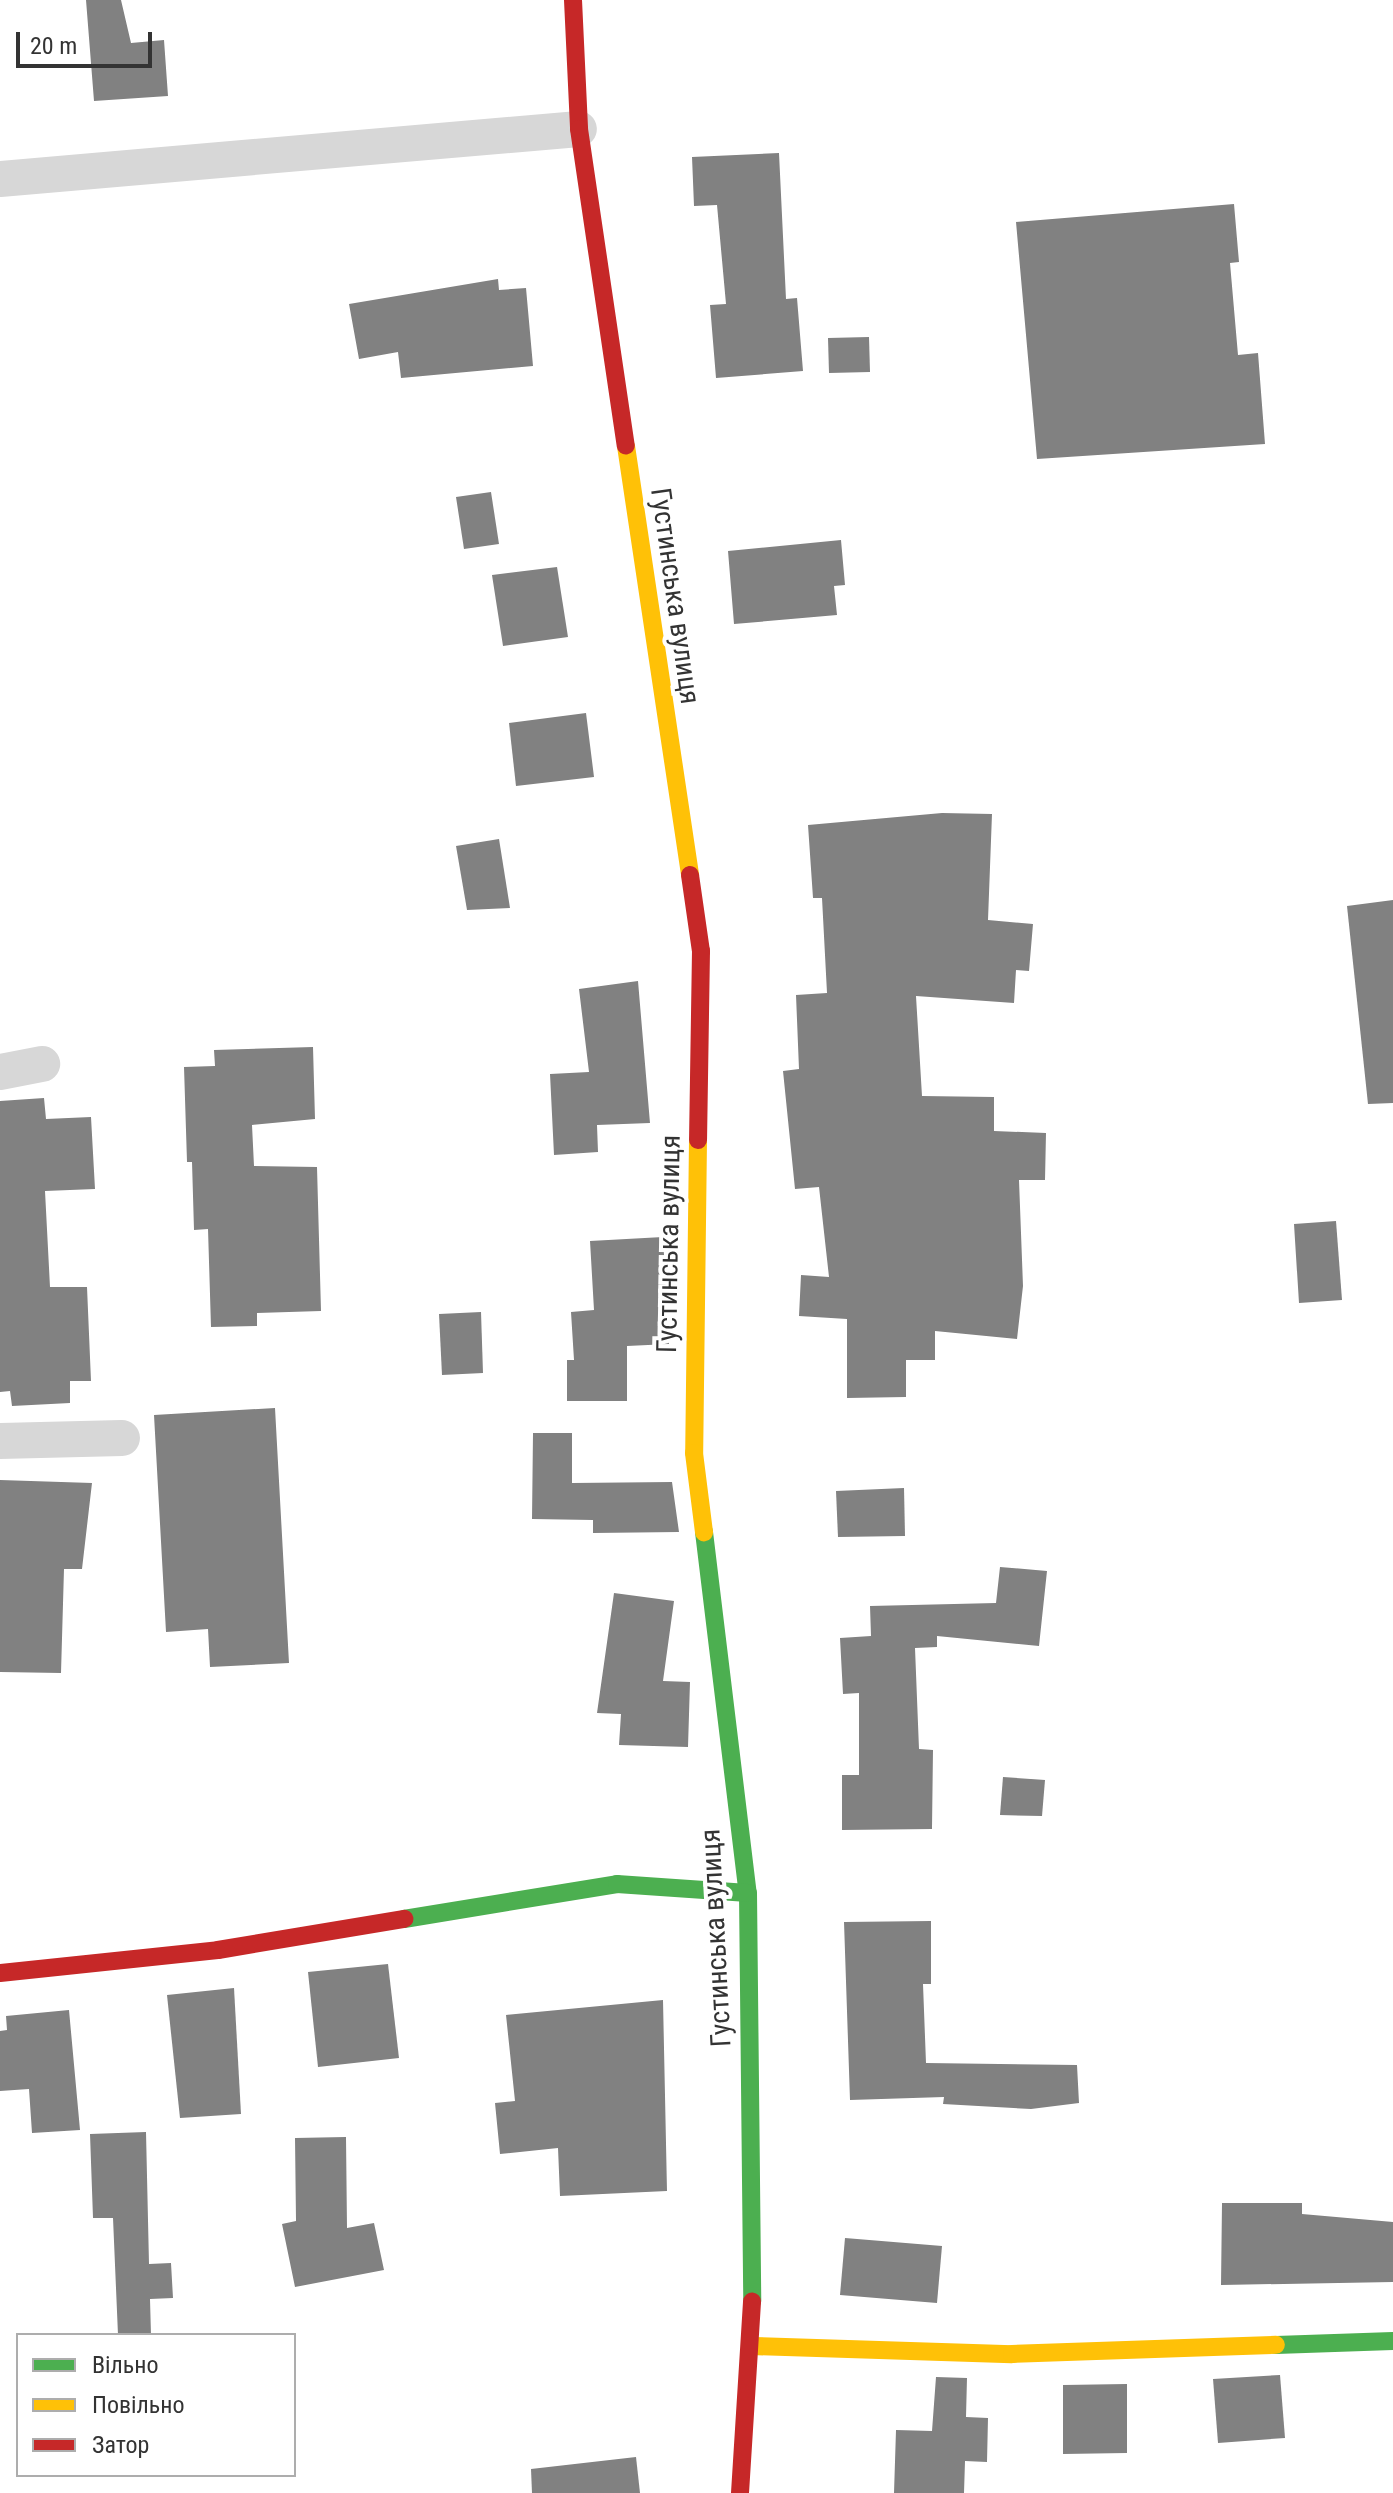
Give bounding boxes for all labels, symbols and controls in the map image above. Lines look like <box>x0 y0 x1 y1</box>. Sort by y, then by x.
scale bar <box>20 16 156 66</box>
text: 20 m <box>30 32 77 60</box>
street label: Густинська вулиця <box>643 486 707 706</box>
street label: Густинська вулиця <box>650 1135 688 1353</box>
street label: Густинська вулиця <box>694 1828 738 2048</box>
legend <box>16 2333 296 2477</box>
text: Вільно <box>92 2351 159 2379</box>
text: Повільно <box>92 2391 185 2419</box>
text: Затор <box>92 2431 149 2459</box>

